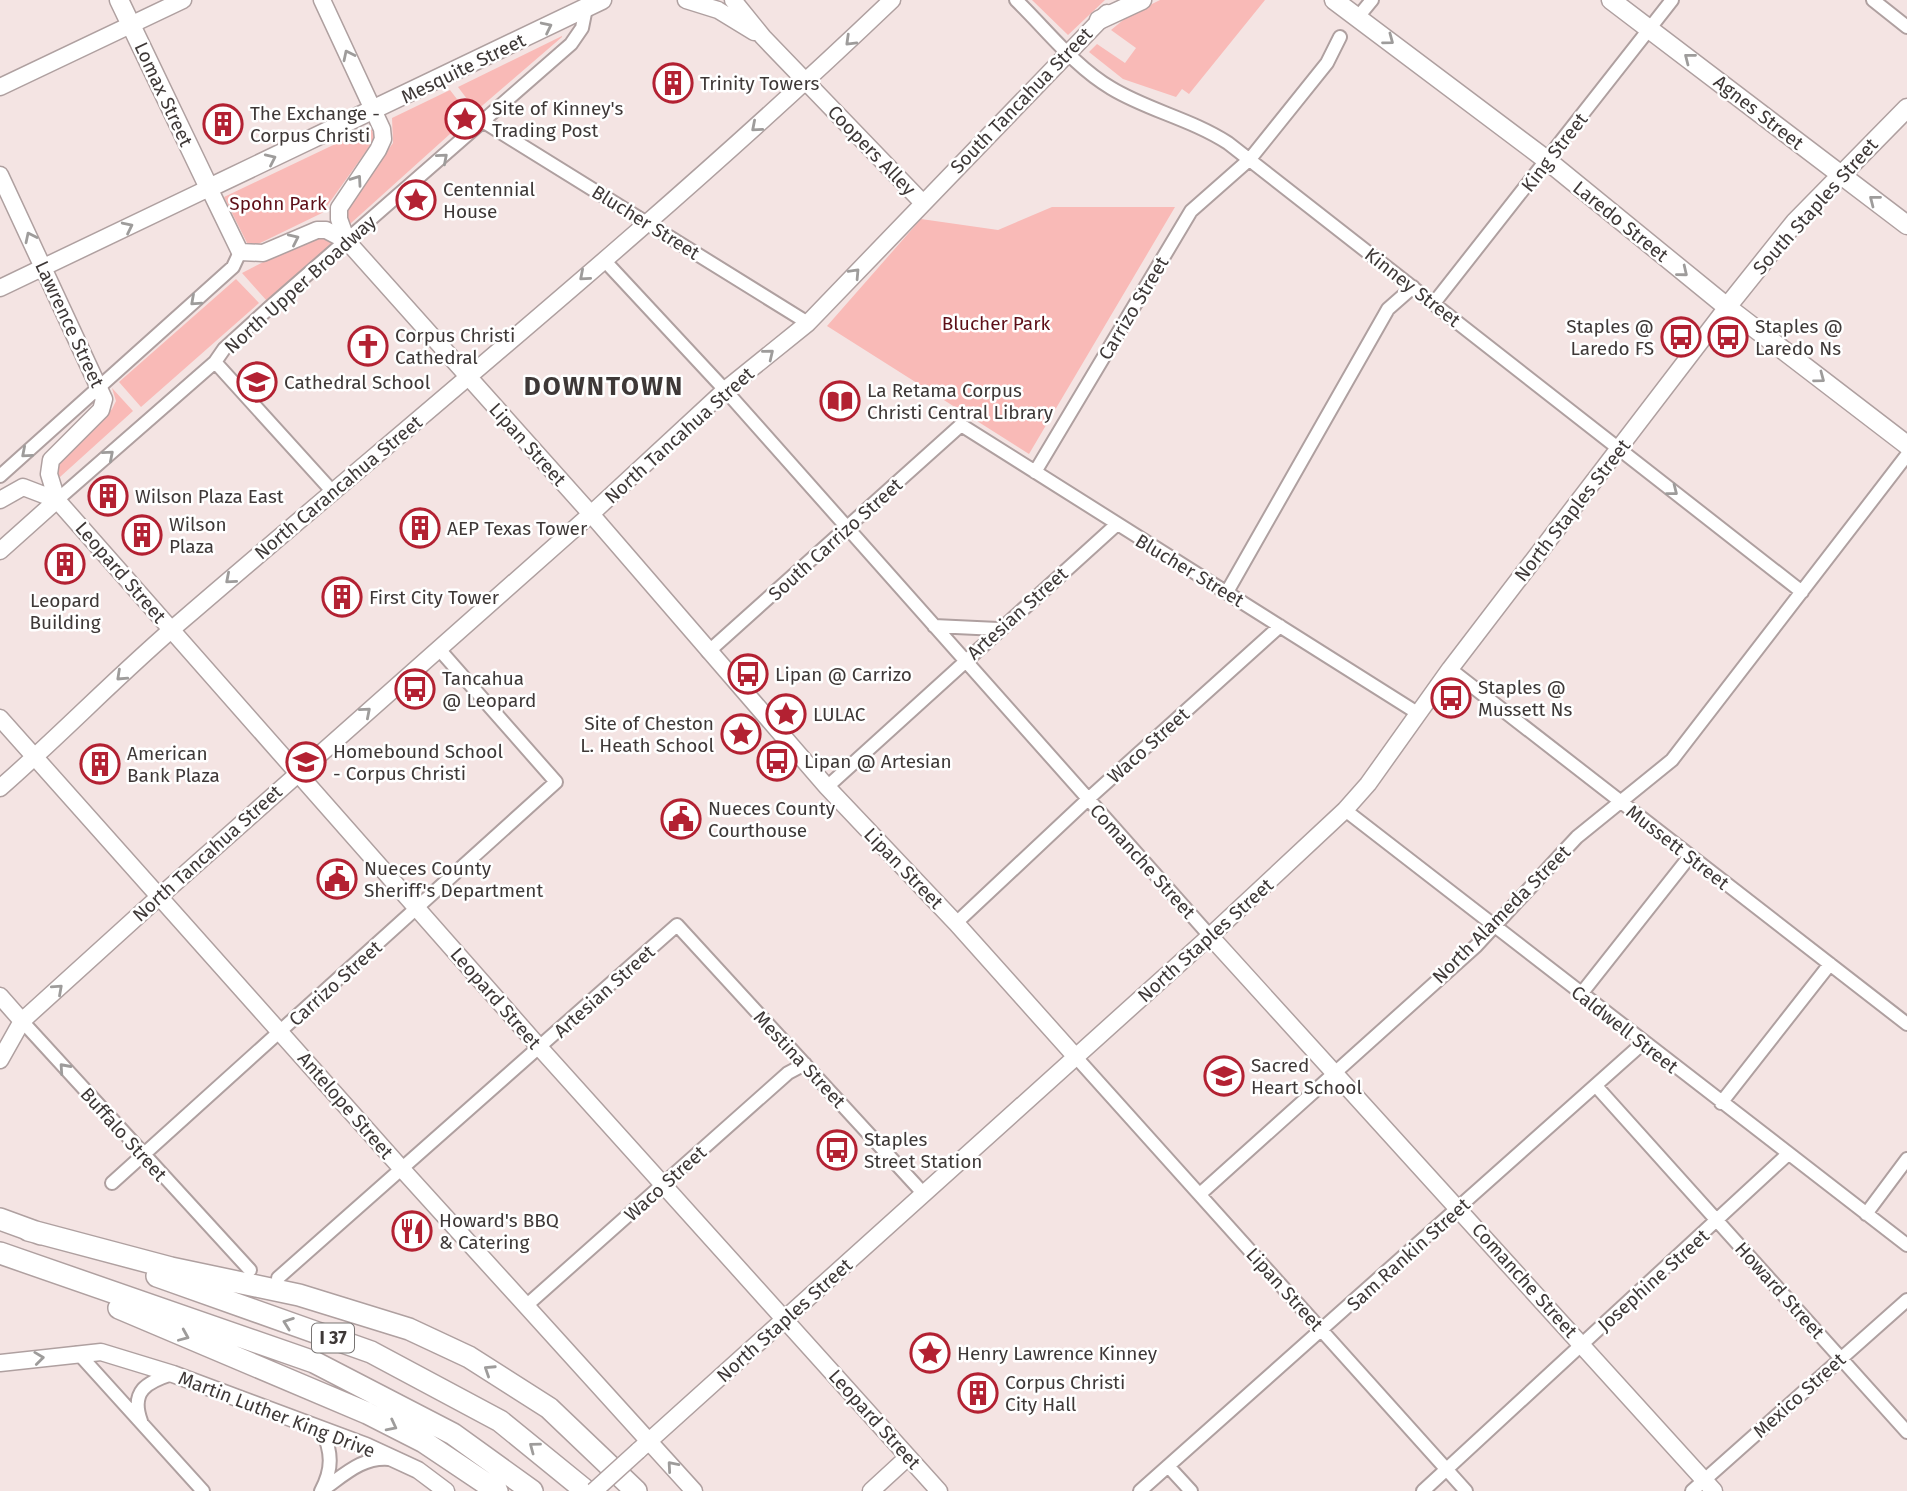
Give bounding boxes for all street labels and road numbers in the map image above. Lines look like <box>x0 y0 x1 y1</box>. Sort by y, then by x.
street label: South Tancahua Street <box>946 22 1097 178</box>
street label: Mesquite Street <box>397 28 529 108</box>
street label: Lomax Street <box>129 38 198 150</box>
street label: Agnes Street <box>1709 70 1808 155</box>
street label: Coopers Alley <box>823 100 921 201</box>
street label: King Street <box>1516 108 1593 196</box>
street label: South Staples Street <box>1748 133 1883 279</box>
street label: Laredo Street <box>1568 176 1673 267</box>
street label: Blucher Street <box>588 180 704 265</box>
street label: North Upper Broadway <box>220 210 381 359</box>
street label: Kinney Street <box>1360 243 1465 332</box>
street label: Carrizo Street <box>1094 252 1173 364</box>
street label: Lawrence Street <box>30 257 109 391</box>
street label: North Tancahua Street <box>600 362 759 509</box>
street label: Lipan Street <box>484 398 571 491</box>
street label: North Carancahua Street <box>250 410 427 564</box>
street label: North Staples Street <box>1510 434 1635 586</box>
street label: South Carrizo Street <box>764 473 907 606</box>
street label: Leopard Street <box>70 517 171 628</box>
street label: Blucher Street <box>1131 529 1248 612</box>
street label: Artesian Street <box>962 562 1072 665</box>
street label: Waco Street <box>1103 703 1194 788</box>
street label: North Tancahua Street <box>128 780 287 927</box>
street label: Comanche Street <box>1085 799 1200 923</box>
street label: Mussett Street <box>1622 800 1734 895</box>
street label: Lipan Street <box>859 823 948 914</box>
street label: North Alameda Street <box>1427 840 1575 988</box>
street label: North Staples Street <box>1133 873 1278 1007</box>
street label: Carrizo Street <box>284 936 386 1031</box>
street label: Artesian Street <box>549 940 659 1043</box>
street label: Leopard Street <box>445 943 546 1054</box>
street label: Caldwell Street <box>1567 981 1683 1078</box>
street label: Mestina Street <box>749 1006 851 1113</box>
street label: Antelope Street <box>293 1047 398 1163</box>
street label: Buffalo Street <box>76 1083 172 1186</box>
street label: Waco Street <box>620 1141 711 1226</box>
street label: Sam Rankin Street <box>1342 1193 1475 1316</box>
street label: Comanche Street <box>1467 1218 1582 1342</box>
street label: Josephine Street <box>1593 1224 1714 1336</box>
street label: Howard Street <box>1730 1237 1829 1344</box>
street label: Lipan Street <box>1241 1243 1328 1336</box>
street label: North Staples Street <box>712 1253 857 1387</box>
road number: I 37 <box>312 1324 354 1352</box>
street label: Mexico Street <box>1749 1348 1850 1443</box>
street label: Leopard Street <box>824 1365 926 1474</box>
street label: Martin Luther King Drive <box>175 1366 378 1463</box>

